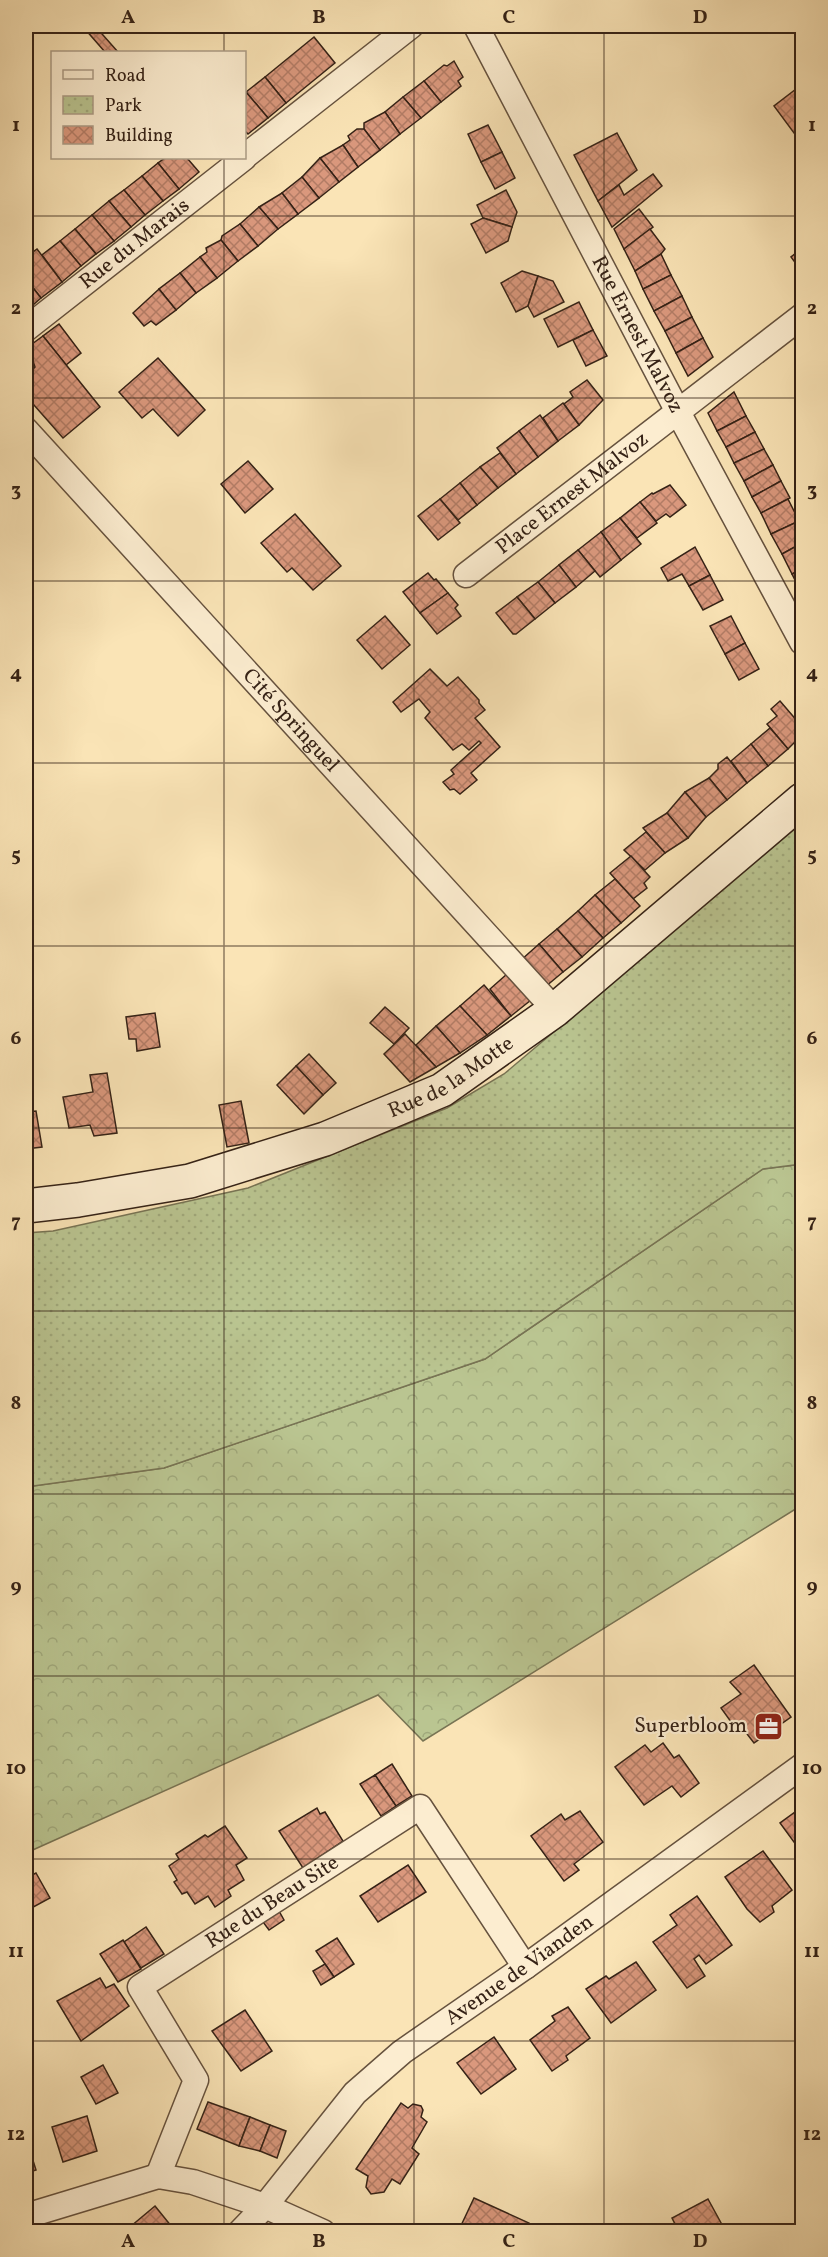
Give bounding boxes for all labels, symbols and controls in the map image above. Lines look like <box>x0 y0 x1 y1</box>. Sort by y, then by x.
text: A <box>121 4 135 32</box>
text: B <box>312 4 326 32</box>
text: C <box>503 4 516 32</box>
text: D <box>693 4 707 32</box>
legend <box>51 51 246 159</box>
text: Road <box>105 64 146 89</box>
text: Park <box>105 94 142 119</box>
text: 1 <box>12 112 20 140</box>
text: 1 <box>808 112 816 140</box>
text: Building <box>105 124 173 149</box>
street label: Rue du Marais <box>73 191 196 296</box>
street label: Rue Ernest Malvoz <box>584 251 691 418</box>
text: 2 <box>11 295 21 323</box>
text: 2 <box>807 295 817 323</box>
street label: Place Ernest Malvoz <box>490 425 655 561</box>
text: 3 <box>11 477 21 505</box>
text: 3 <box>807 477 817 505</box>
text: 4 <box>10 660 22 688</box>
text: 4 <box>806 660 818 688</box>
street label: Cité Springuel <box>236 662 346 779</box>
text: 5 <box>11 842 21 870</box>
text: 5 <box>807 842 817 870</box>
text: 6 <box>11 1025 22 1053</box>
text: 6 <box>807 1025 818 1053</box>
street label: Rue de la Motte <box>384 1029 520 1125</box>
text: 7 <box>11 1208 21 1236</box>
text: 7 <box>807 1208 817 1236</box>
text: 8 <box>11 1390 21 1418</box>
text: 8 <box>807 1390 817 1418</box>
text: 9 <box>10 1573 22 1601</box>
text: 9 <box>806 1573 818 1601</box>
office icon: Superbloom <box>752 1710 784 1742</box>
place label: Superbloom <box>634 1712 747 1741</box>
text: 10 <box>6 1755 26 1783</box>
text: 10 <box>802 1755 822 1783</box>
street label: Rue du Beau Site <box>200 1848 344 1956</box>
street label: Avenue de Vianden <box>439 1908 599 2032</box>
text: 11 <box>8 1938 24 1966</box>
text: 11 <box>804 1938 820 1966</box>
text: 12 <box>7 2121 25 2149</box>
text: 12 <box>803 2121 821 2149</box>
text: A <box>121 2228 135 2256</box>
text: B <box>312 2228 326 2256</box>
text: C <box>503 2228 516 2256</box>
text: D <box>693 2228 707 2256</box>

